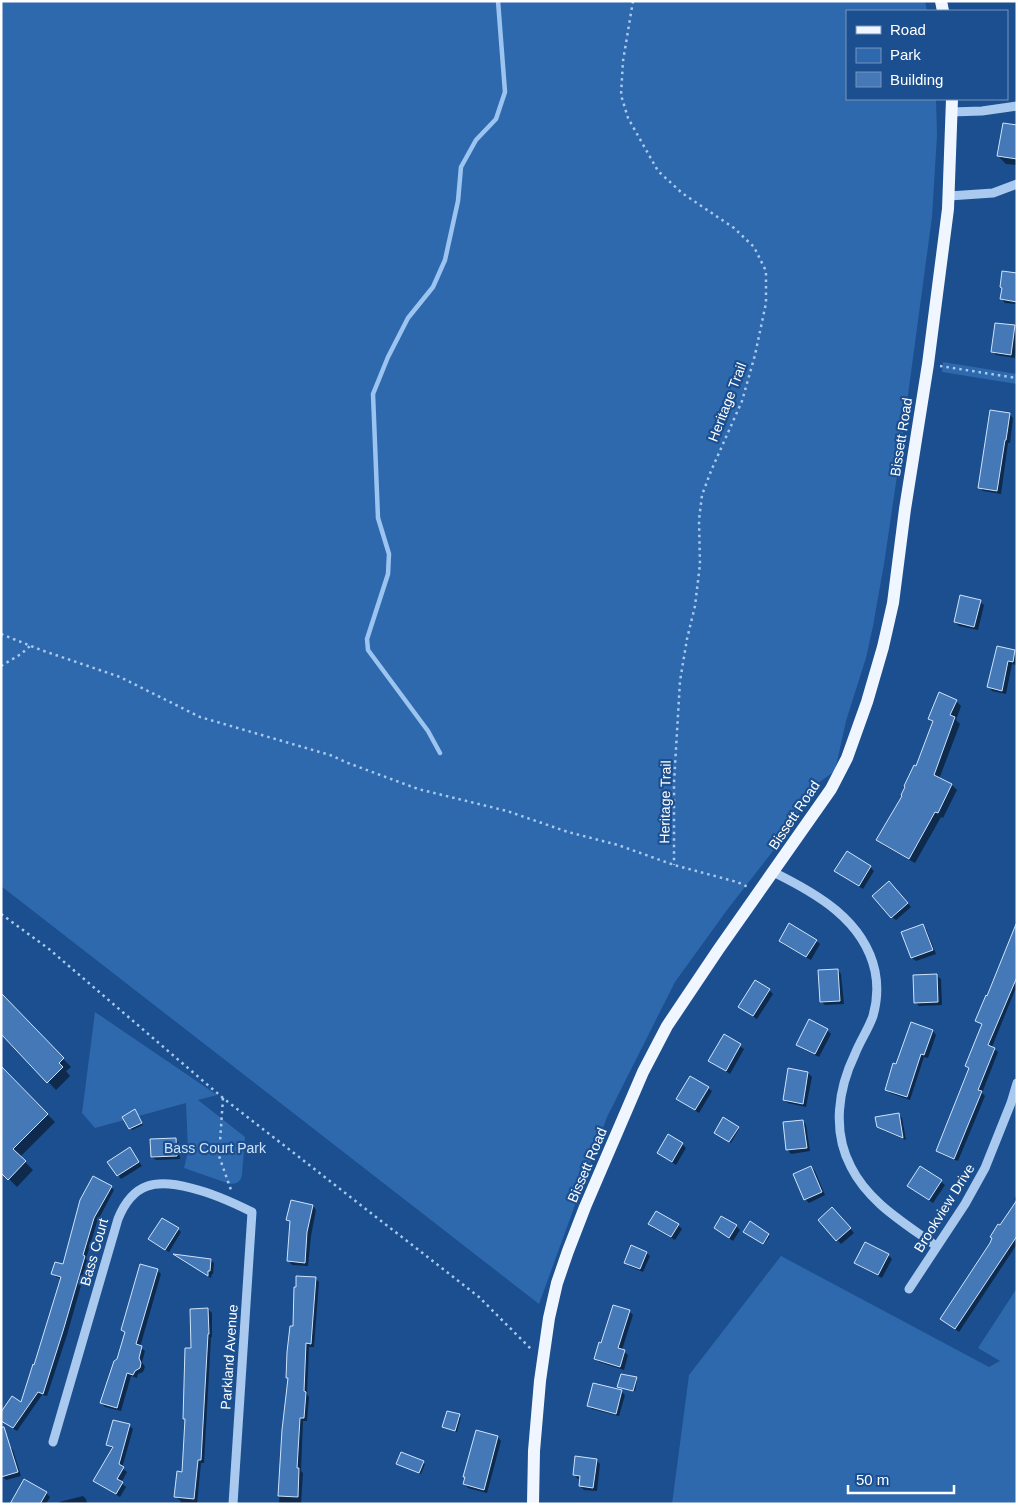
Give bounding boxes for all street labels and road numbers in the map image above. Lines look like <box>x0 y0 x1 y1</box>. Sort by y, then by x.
street label: Heritage Trail <box>705 360 749 444</box>
street label: Bissett Road <box>887 397 915 477</box>
street label: Heritage Trail <box>656 760 674 844</box>
street label: Bissett Road <box>765 778 823 852</box>
street label: Bissett Road <box>564 1125 610 1205</box>
street label: Brookview Drive <box>910 1161 978 1255</box>
street label: Bass Court <box>77 1216 111 1287</box>
street label: Parkland Avenue <box>217 1304 241 1410</box>

